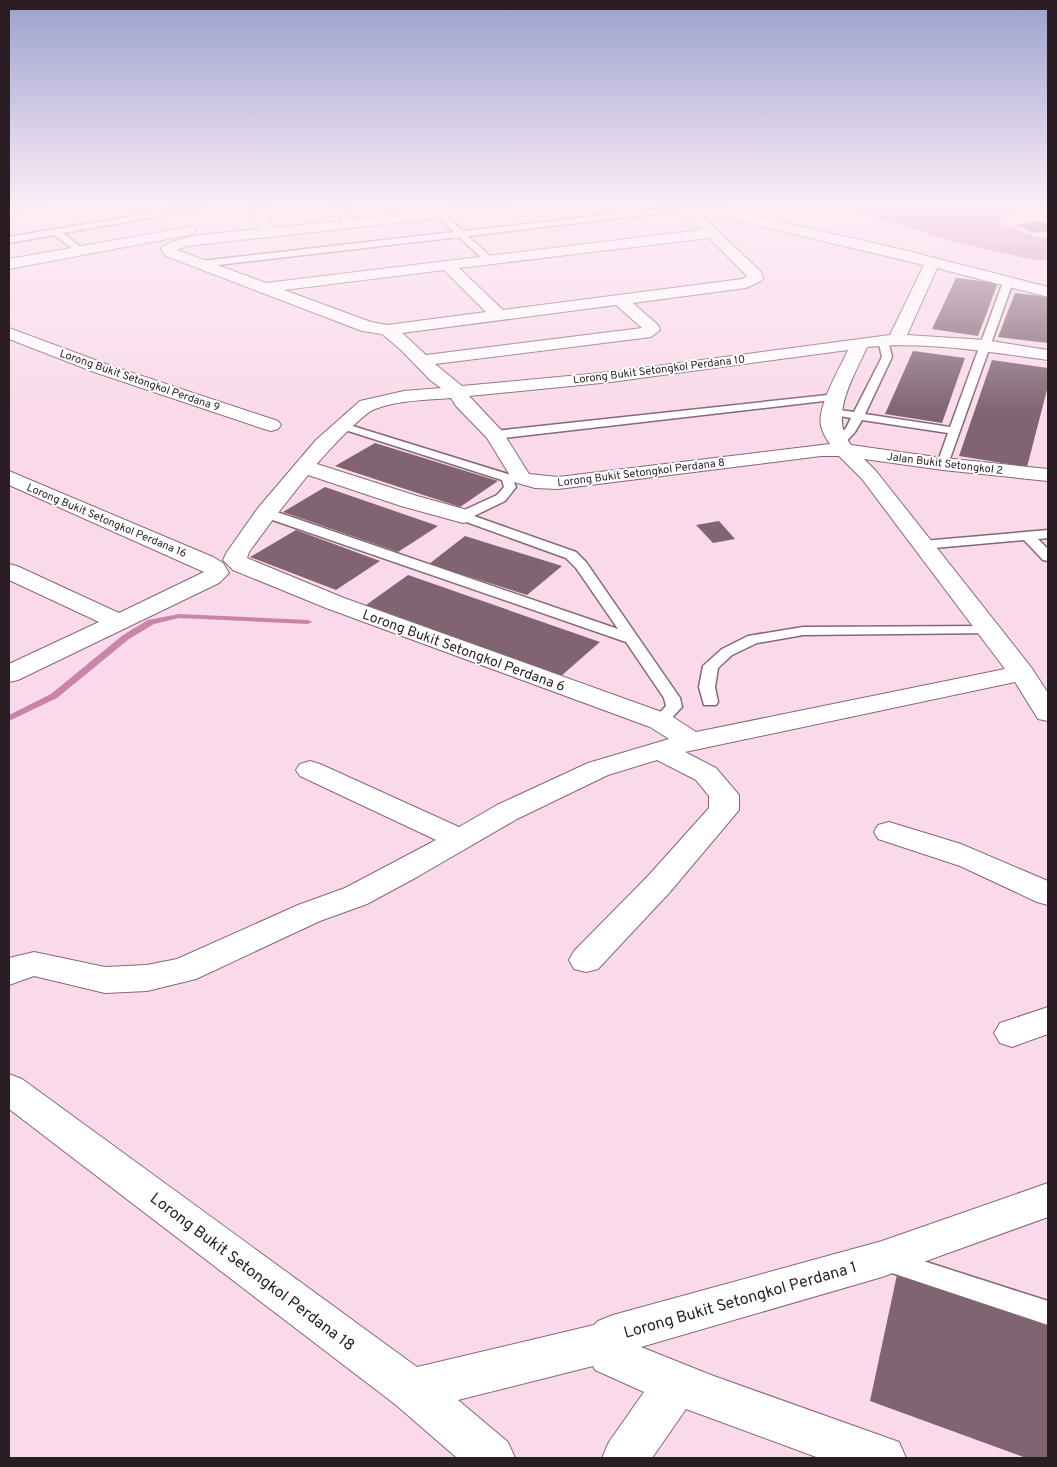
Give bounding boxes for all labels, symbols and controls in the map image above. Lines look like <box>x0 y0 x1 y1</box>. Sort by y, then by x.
street label: Lorong Bukit Setongkol Perdana 9 <box>58 347 222 415</box>
street label: Lorong Bukit Setongkol Perdana 10 <box>572 352 746 387</box>
street label: Jalan Bukit Setongkol 2 <box>886 450 1004 478</box>
street label: Lorong Bukit Setongkol Perdana 8 <box>557 456 726 490</box>
street label: Lorong Bukit Setongkol Perdana 16 <box>24 481 189 561</box>
street label: Lorong Bukit Setongkol Perdana 6 <box>360 607 567 696</box>
street label: Lorong Bukit Setongkol Perdana 18 <box>145 1189 358 1356</box>
street label: Lorong Bukit Setongkol Perdana 1 <box>622 1258 859 1344</box>

